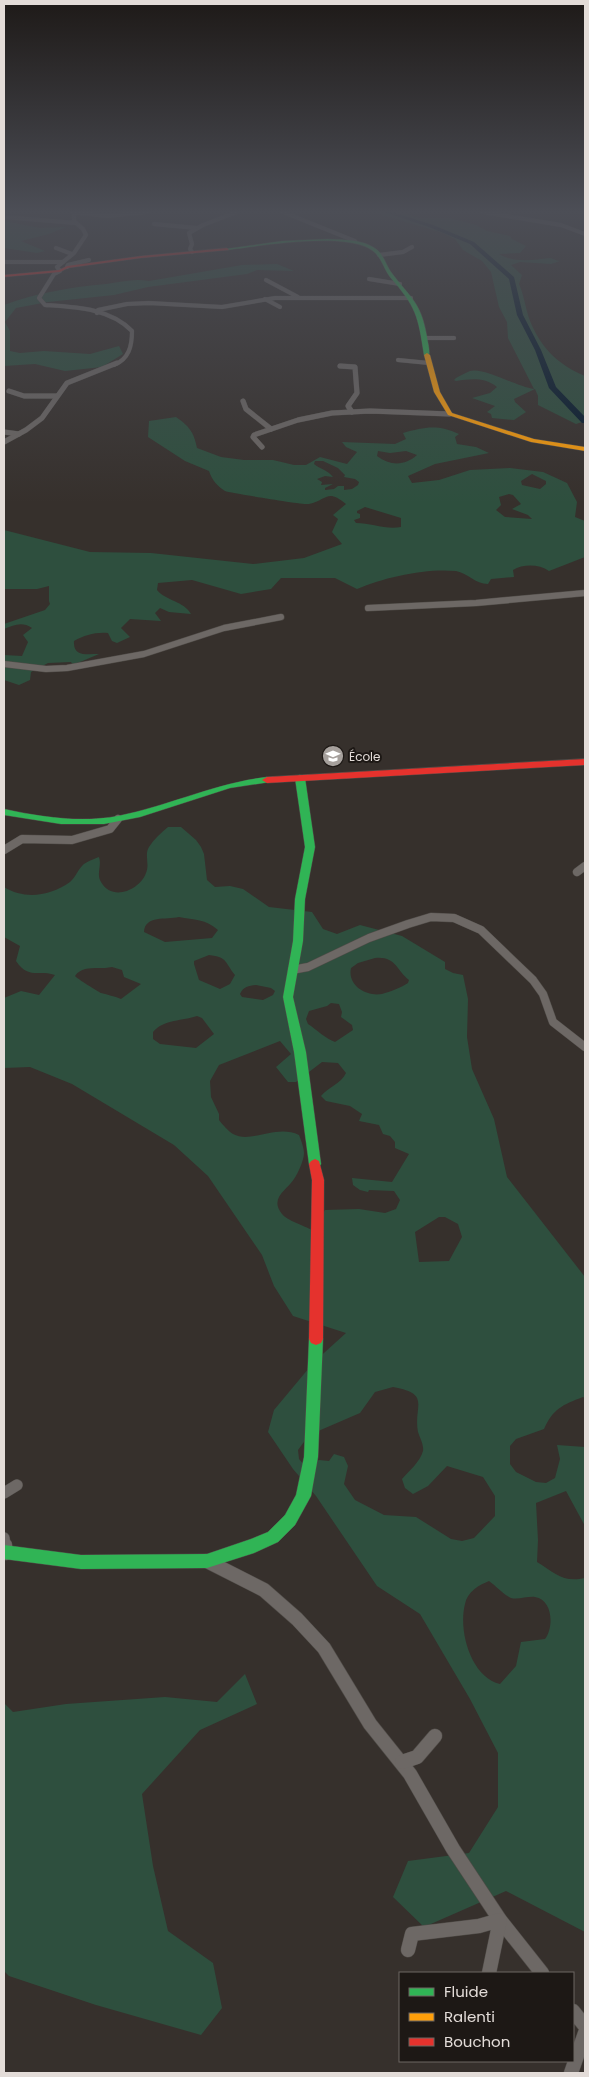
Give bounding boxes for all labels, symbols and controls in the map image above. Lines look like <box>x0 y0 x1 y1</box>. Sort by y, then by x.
school or university icon: École <box>321 744 345 768</box>
place label: École <box>349 748 381 765</box>
legend <box>399 1972 574 2062</box>
text: Fluide <box>444 1981 488 2002</box>
text: Ralenti <box>444 2006 495 2027</box>
text: Bouchon <box>444 2031 510 2052</box>

